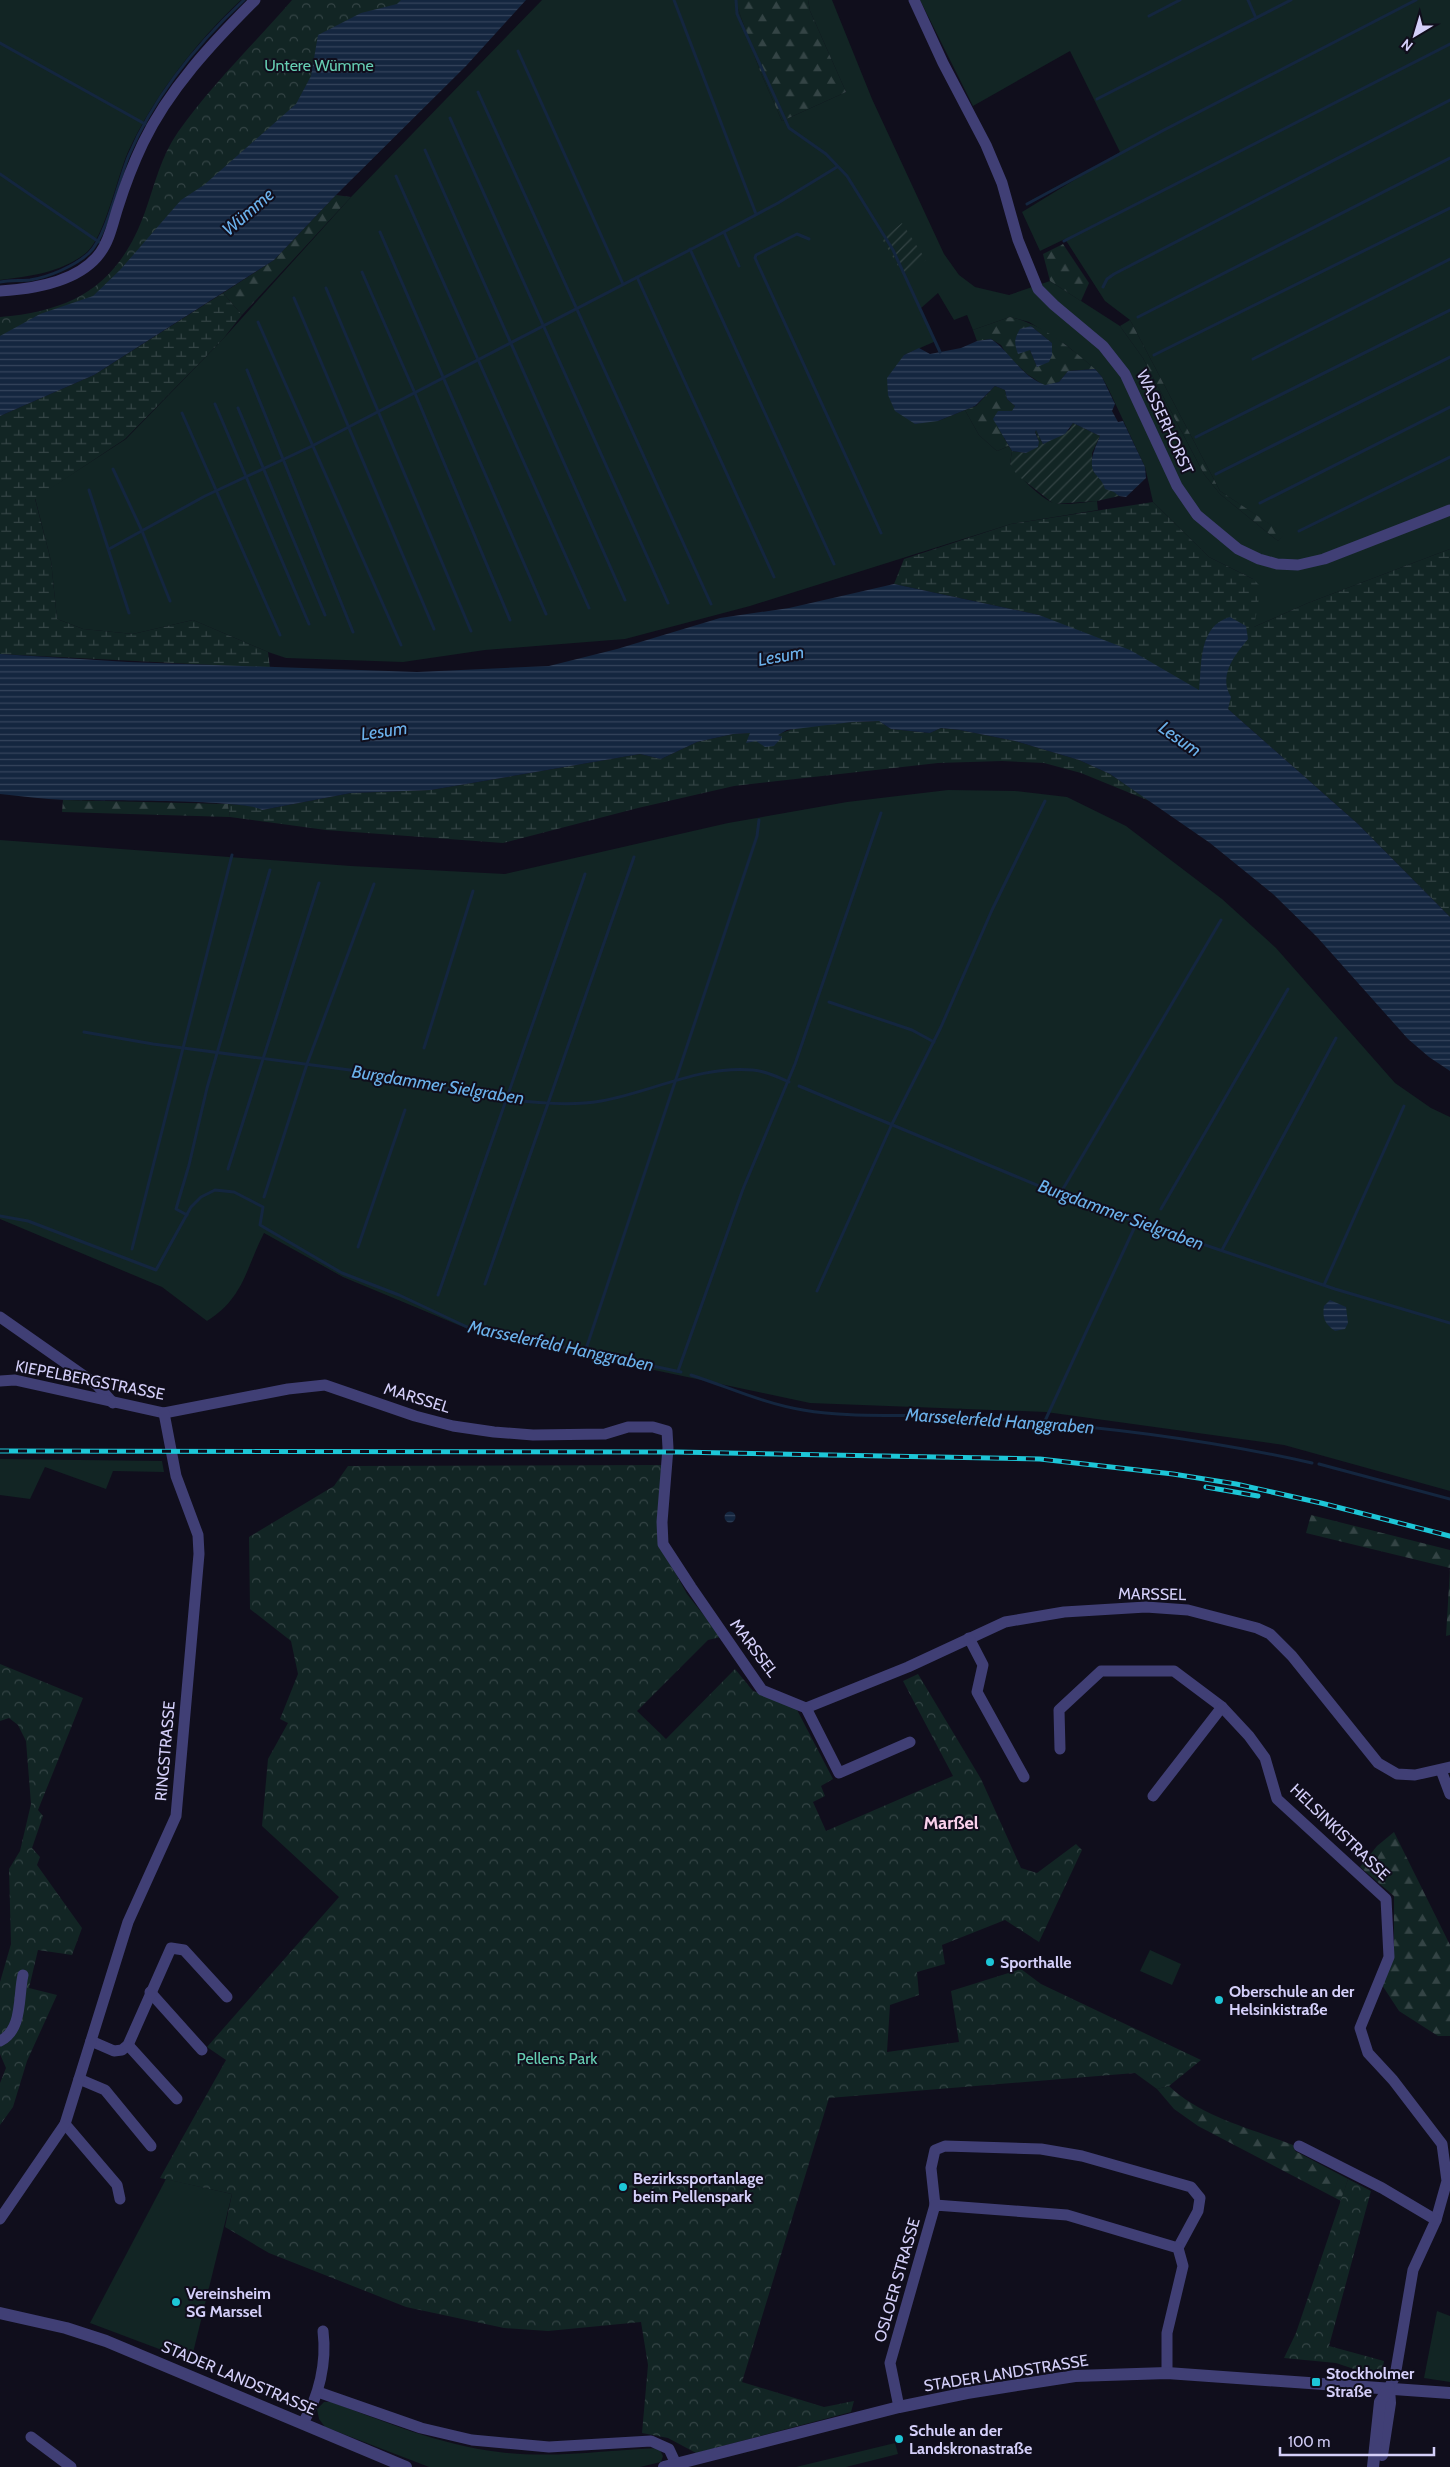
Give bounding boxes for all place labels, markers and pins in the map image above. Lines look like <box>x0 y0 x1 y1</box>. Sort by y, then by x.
place label: Sporthalle <box>1000 1953 1072 1972</box>
marker: Sporthalle <box>984 1956 996 1968</box>
place label: Oberschule an der Helsinkistraße <box>1229 1982 1355 2019</box>
marker: Oberschule an der Helsinkistraße <box>1213 1994 1225 2006</box>
place label: Bezirkssportanlage beim Pellenspark <box>633 2169 763 2206</box>
marker: Bezirkssportanlage beim Pellenspark <box>617 2181 629 2193</box>
place label: Vereinsheim SG Marssel <box>186 2284 271 2321</box>
marker: Vereinsheim SG Marssel <box>170 2296 182 2308</box>
place label: Stockholmer Straße <box>1326 2364 1415 2401</box>
marker: Stockholmer Straße <box>1310 2376 1322 2388</box>
place label: Schule an der Landskronastraße <box>909 2421 1032 2458</box>
marker: Schule an der Landskronastraße <box>893 2433 905 2445</box>

